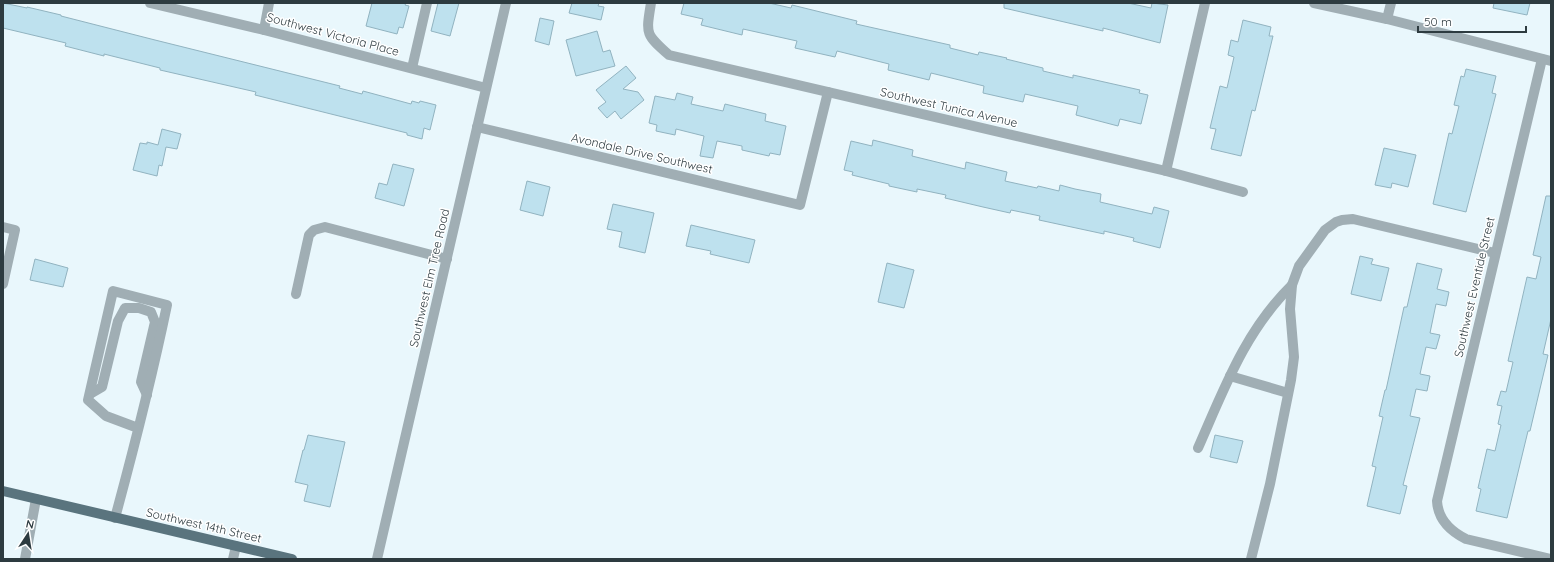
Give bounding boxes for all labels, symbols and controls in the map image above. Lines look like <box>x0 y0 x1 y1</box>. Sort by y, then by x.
scale bar <box>1418 8 1526 34</box>
street label: Southwest Victoria Place <box>265 9 401 59</box>
text: 50 m <box>1424 14 1452 29</box>
street label: Southwest Tunica Avenue <box>879 84 1019 130</box>
street label: Avondale Drive Southwest <box>570 129 714 177</box>
street label: Southwest Elm Tree Road <box>406 207 452 349</box>
street label: Southwest Eventide Street <box>1451 215 1497 359</box>
street label: Southwest 14th Street <box>145 504 263 546</box>
north arrow <box>8 514 48 554</box>
text: N <box>25 517 35 532</box>

